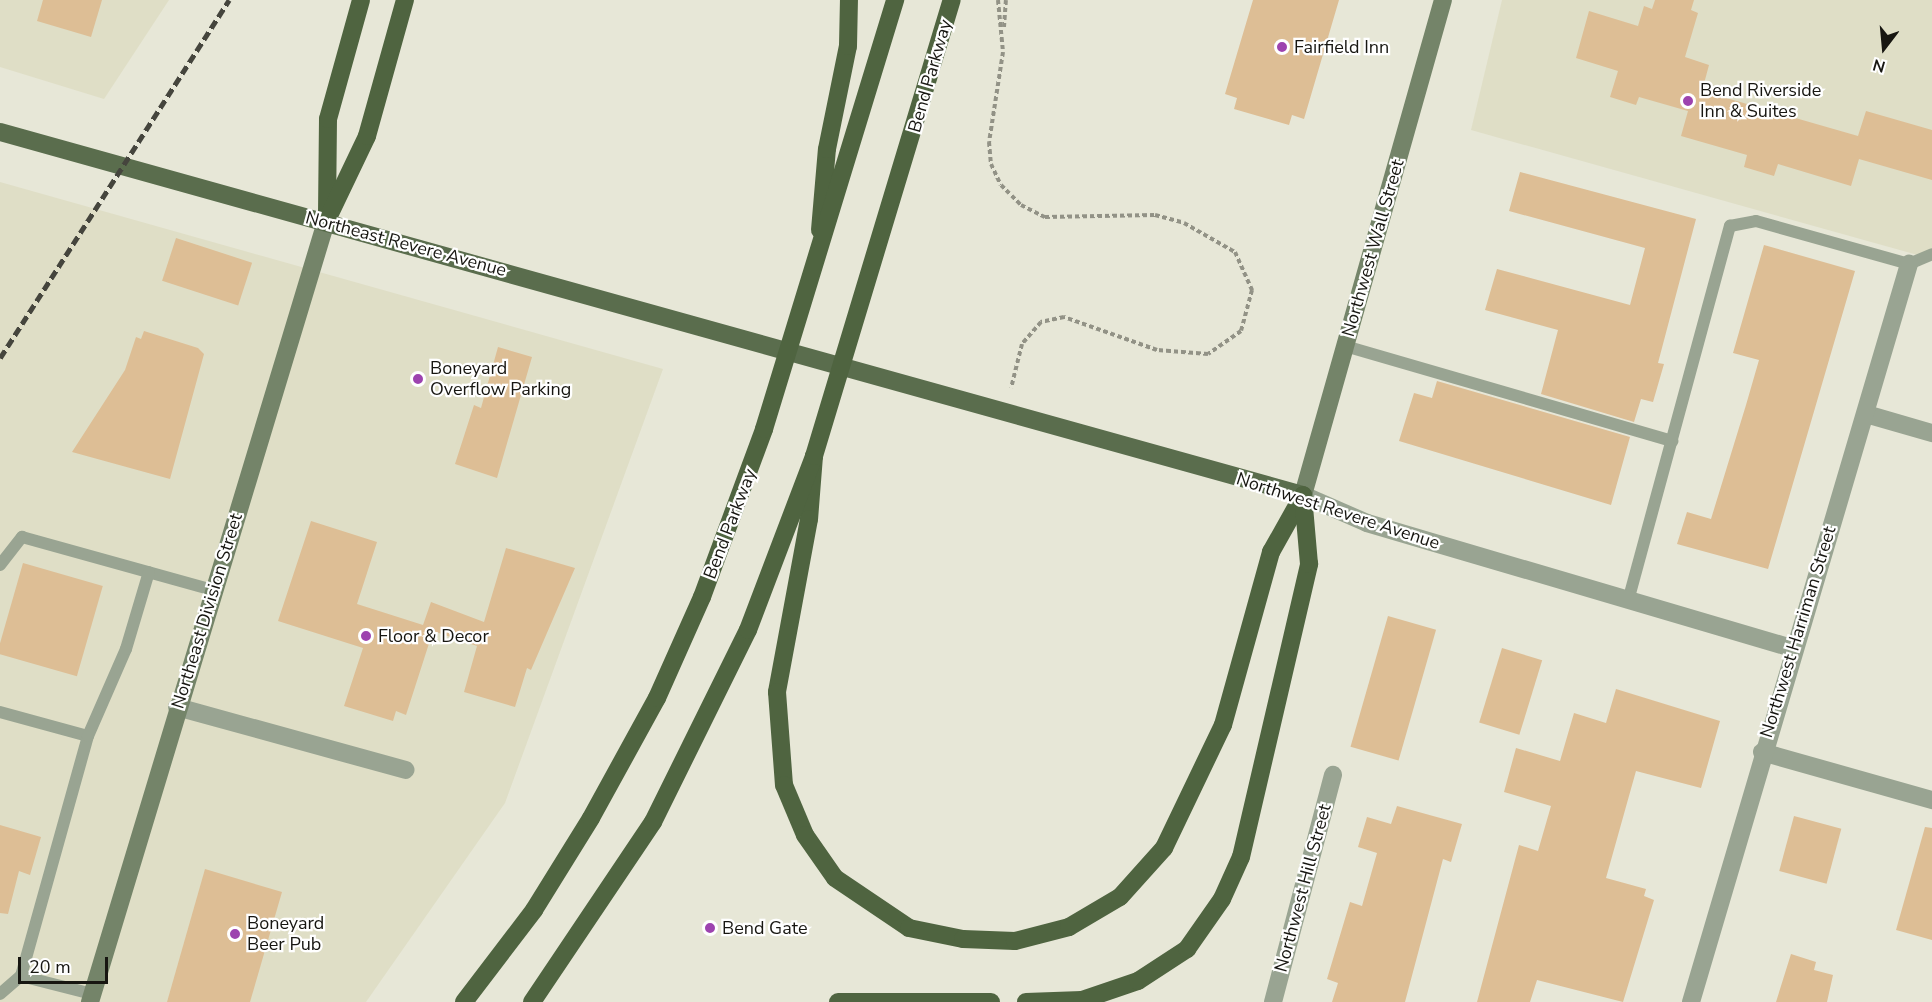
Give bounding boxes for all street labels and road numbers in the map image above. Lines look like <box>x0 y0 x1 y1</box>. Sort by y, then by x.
street label: Bend Parkway <box>904 17 956 135</box>
street label: Northwest Wall Street <box>1337 157 1409 339</box>
street label: Northeast Revere Avenue <box>303 207 509 281</box>
street label: Bend Parkway <box>699 466 761 582</box>
street label: Northwest Revere Avenue <box>1234 468 1442 554</box>
street label: Northeast Division Street <box>167 511 247 711</box>
street label: Northwest Harriman Street <box>1756 524 1840 740</box>
street label: Northwest Hill Street <box>1270 802 1336 974</box>

